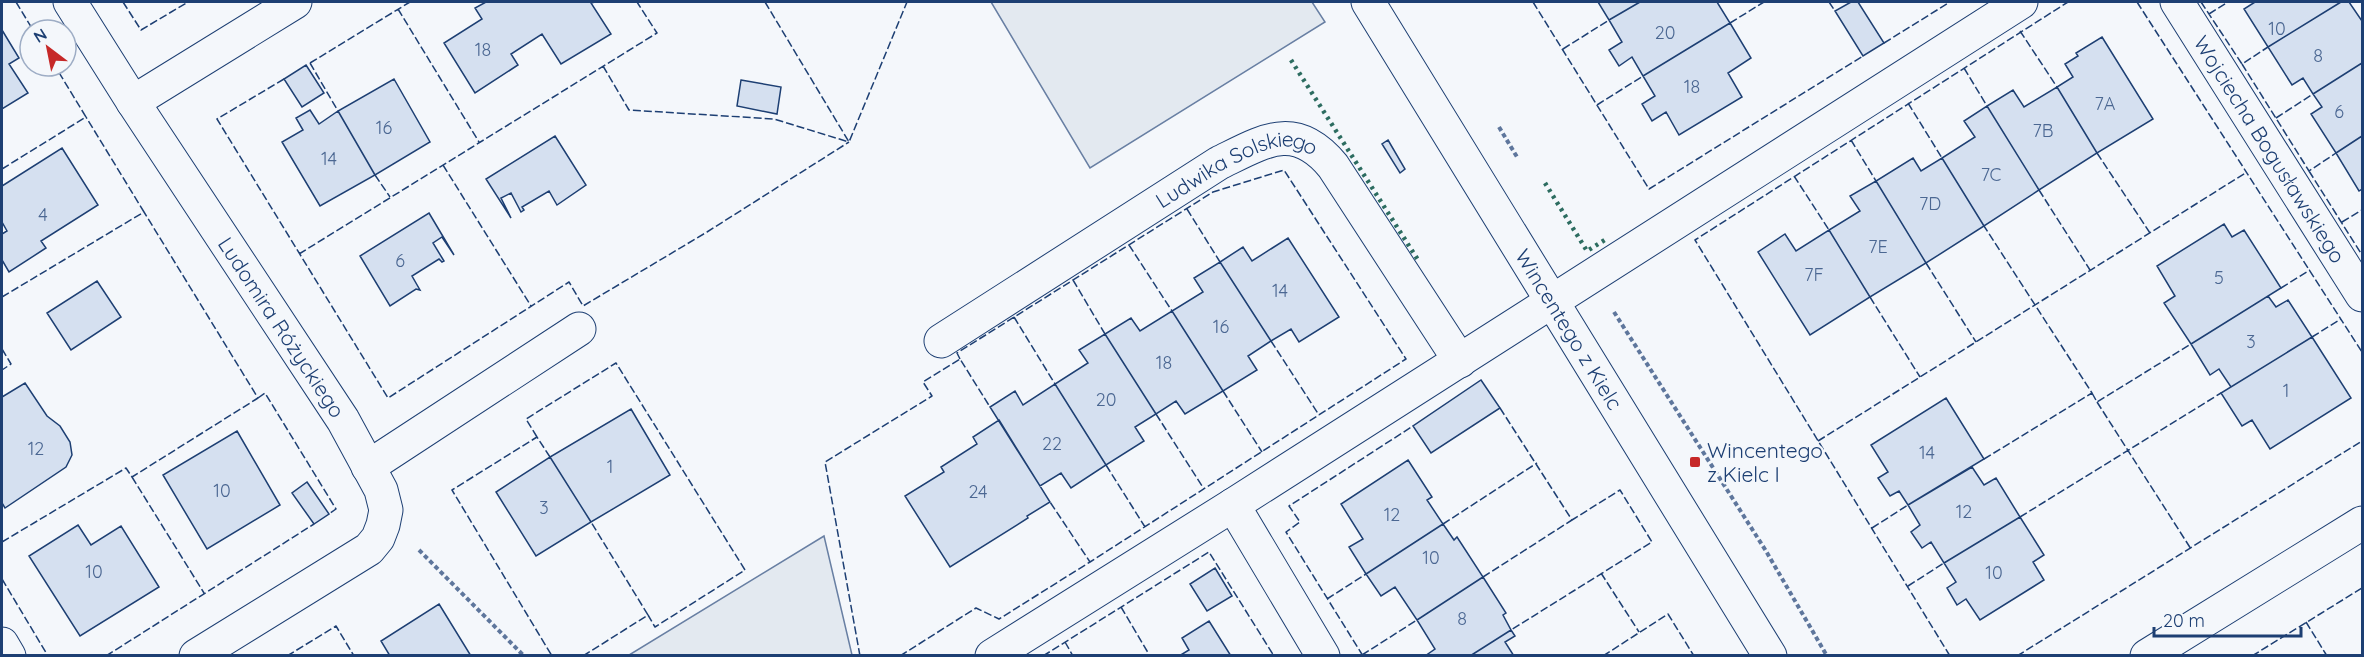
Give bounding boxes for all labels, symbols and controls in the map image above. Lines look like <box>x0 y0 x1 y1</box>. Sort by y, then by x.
house number: 10 <box>2268 17 2286 40</box>
north arrow <box>18 18 78 78</box>
house number: 20 <box>1655 21 1675 44</box>
text: N <box>30 24 50 47</box>
street label: Wojciecha Bogusławskiego <box>2188 31 2351 268</box>
house number: 18 <box>475 38 491 61</box>
house number: 8 <box>2313 44 2323 67</box>
house number: 18 <box>1684 75 1700 98</box>
house number: 7A <box>2095 92 2116 115</box>
house number: 6 <box>2334 100 2344 123</box>
house number: 16 <box>376 116 392 139</box>
house number: 7B <box>2033 119 2053 142</box>
street label: Ludwika Solskiego <box>1150 125 1323 213</box>
house number: 14 <box>321 147 337 170</box>
house number: 7C <box>1981 163 2002 186</box>
house number: 7D <box>1919 192 1941 215</box>
house number: 4 <box>38 203 48 226</box>
street label: Ludomira Różyckiego <box>213 232 351 422</box>
house number: 7E <box>1868 235 1888 258</box>
street label: Wincentego z Kielc <box>1510 244 1628 414</box>
house number: 6 <box>395 249 405 272</box>
house number: 7F <box>1804 263 1824 286</box>
house number: 5 <box>2214 266 2224 289</box>
house number: 14 <box>1272 279 1288 302</box>
house number: 16 <box>1213 315 1229 338</box>
house number: 3 <box>2246 330 2256 353</box>
house number: 18 <box>1156 351 1172 374</box>
house number: 1 <box>2283 379 2289 402</box>
house number: 20 <box>1096 388 1116 411</box>
house number: 22 <box>1042 432 1062 455</box>
house number: 12 <box>28 437 44 460</box>
place label: Wincentego z Kielc I <box>1707 437 1823 487</box>
house number: 14 <box>1919 441 1935 464</box>
house number: 1 <box>607 455 613 478</box>
marker: Wincentego z Kielc I <box>1688 455 1702 469</box>
house number: 10 <box>213 479 231 502</box>
house number: 24 <box>968 480 988 503</box>
house number: 3 <box>539 496 549 519</box>
house number: 12 <box>1956 500 1972 523</box>
house number: 12 <box>1384 503 1400 526</box>
house number: 10 <box>1422 546 1440 569</box>
house number: 10 <box>85 560 103 583</box>
house number: 10 <box>1985 561 2003 584</box>
scale bar <box>2154 600 2301 638</box>
house number: 8 <box>1457 607 1467 630</box>
text: 20 m <box>2163 609 2205 632</box>

